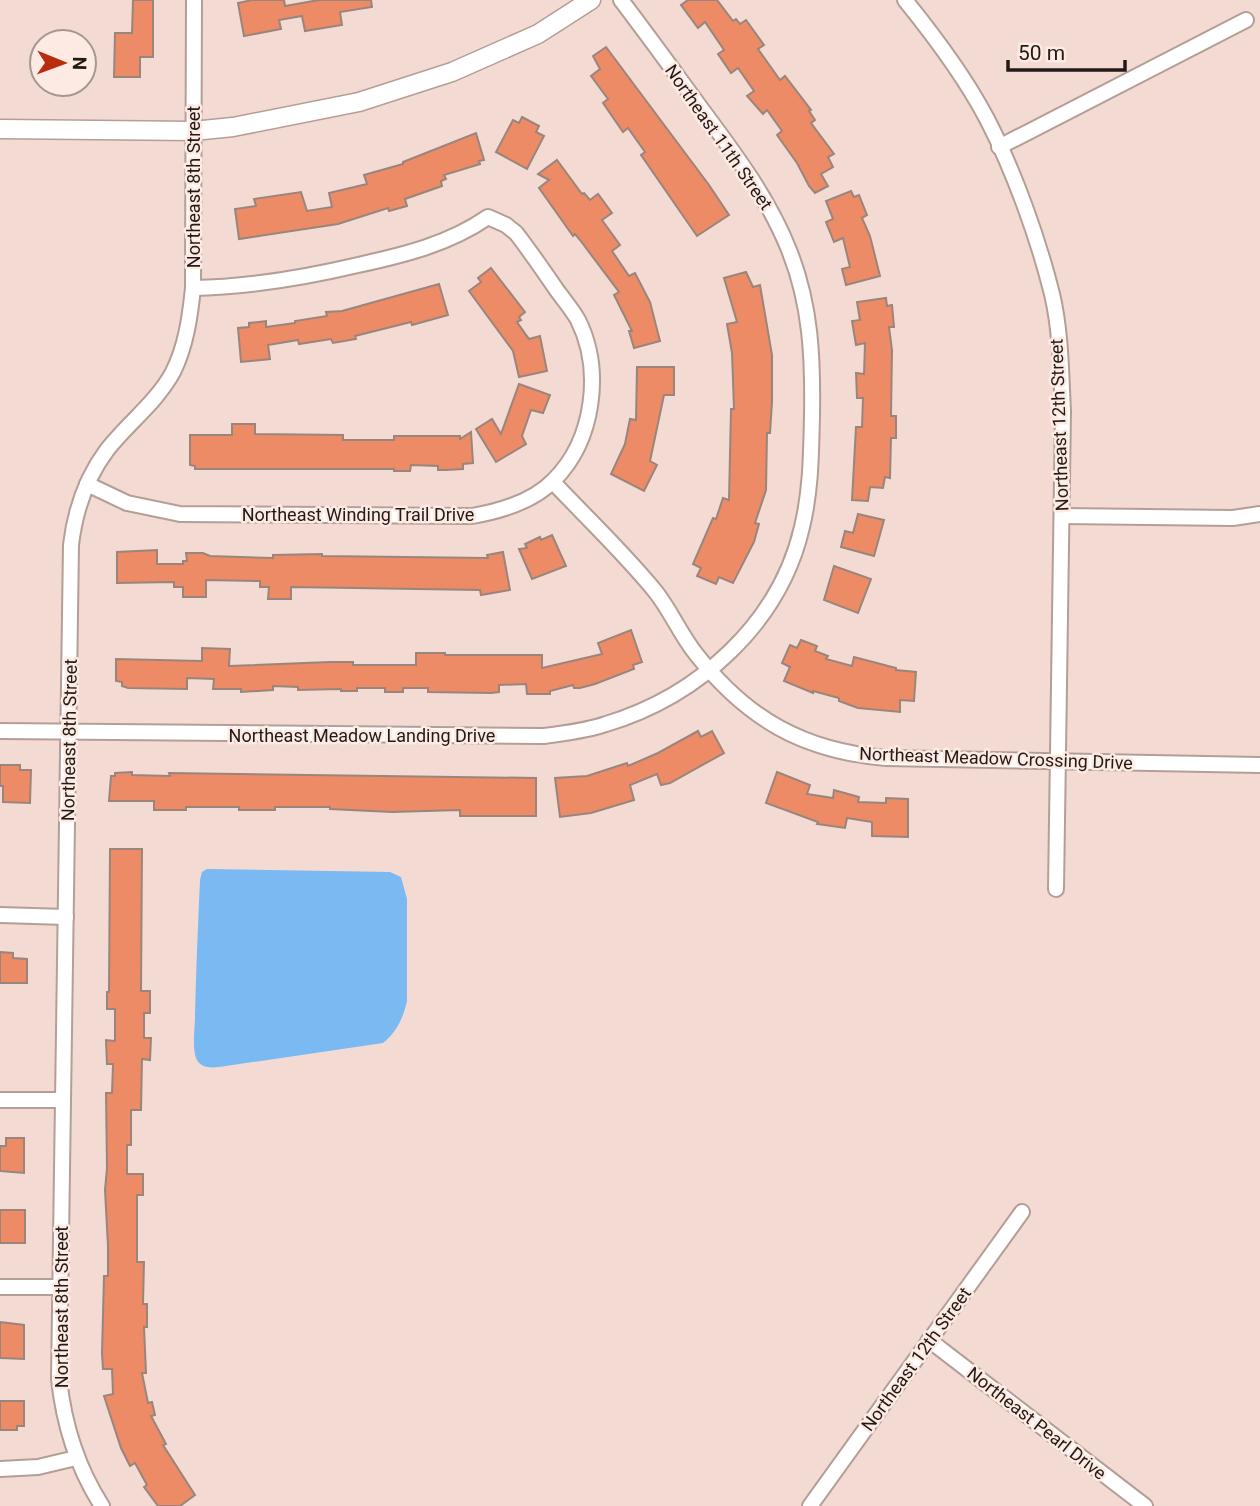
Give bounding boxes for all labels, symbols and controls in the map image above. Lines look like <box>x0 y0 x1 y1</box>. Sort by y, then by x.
north arrow <box>28 28 98 98</box>
scale bar <box>1008 28 1125 72</box>
text: 50 m <box>1018 41 1065 65</box>
text: N <box>68 56 91 70</box>
street label: Northeast 11th Street <box>661 60 777 214</box>
street label: Northeast 8th Street <box>183 106 204 268</box>
street label: Northeast 12th Street <box>1045 338 1073 512</box>
street label: Northeast Winding Trail Drive <box>242 504 474 525</box>
street label: Northeast 8th Street <box>57 659 81 821</box>
street label: Northeast Meadow Landing Drive <box>229 725 495 746</box>
street label: Northeast Meadow Crossing Drive <box>859 743 1133 773</box>
street label: Northeast 8th Street <box>51 1226 72 1388</box>
street label: Northeast 12th Street <box>857 1283 975 1435</box>
street label: Northeast Pearl Drive <box>963 1362 1111 1484</box>

